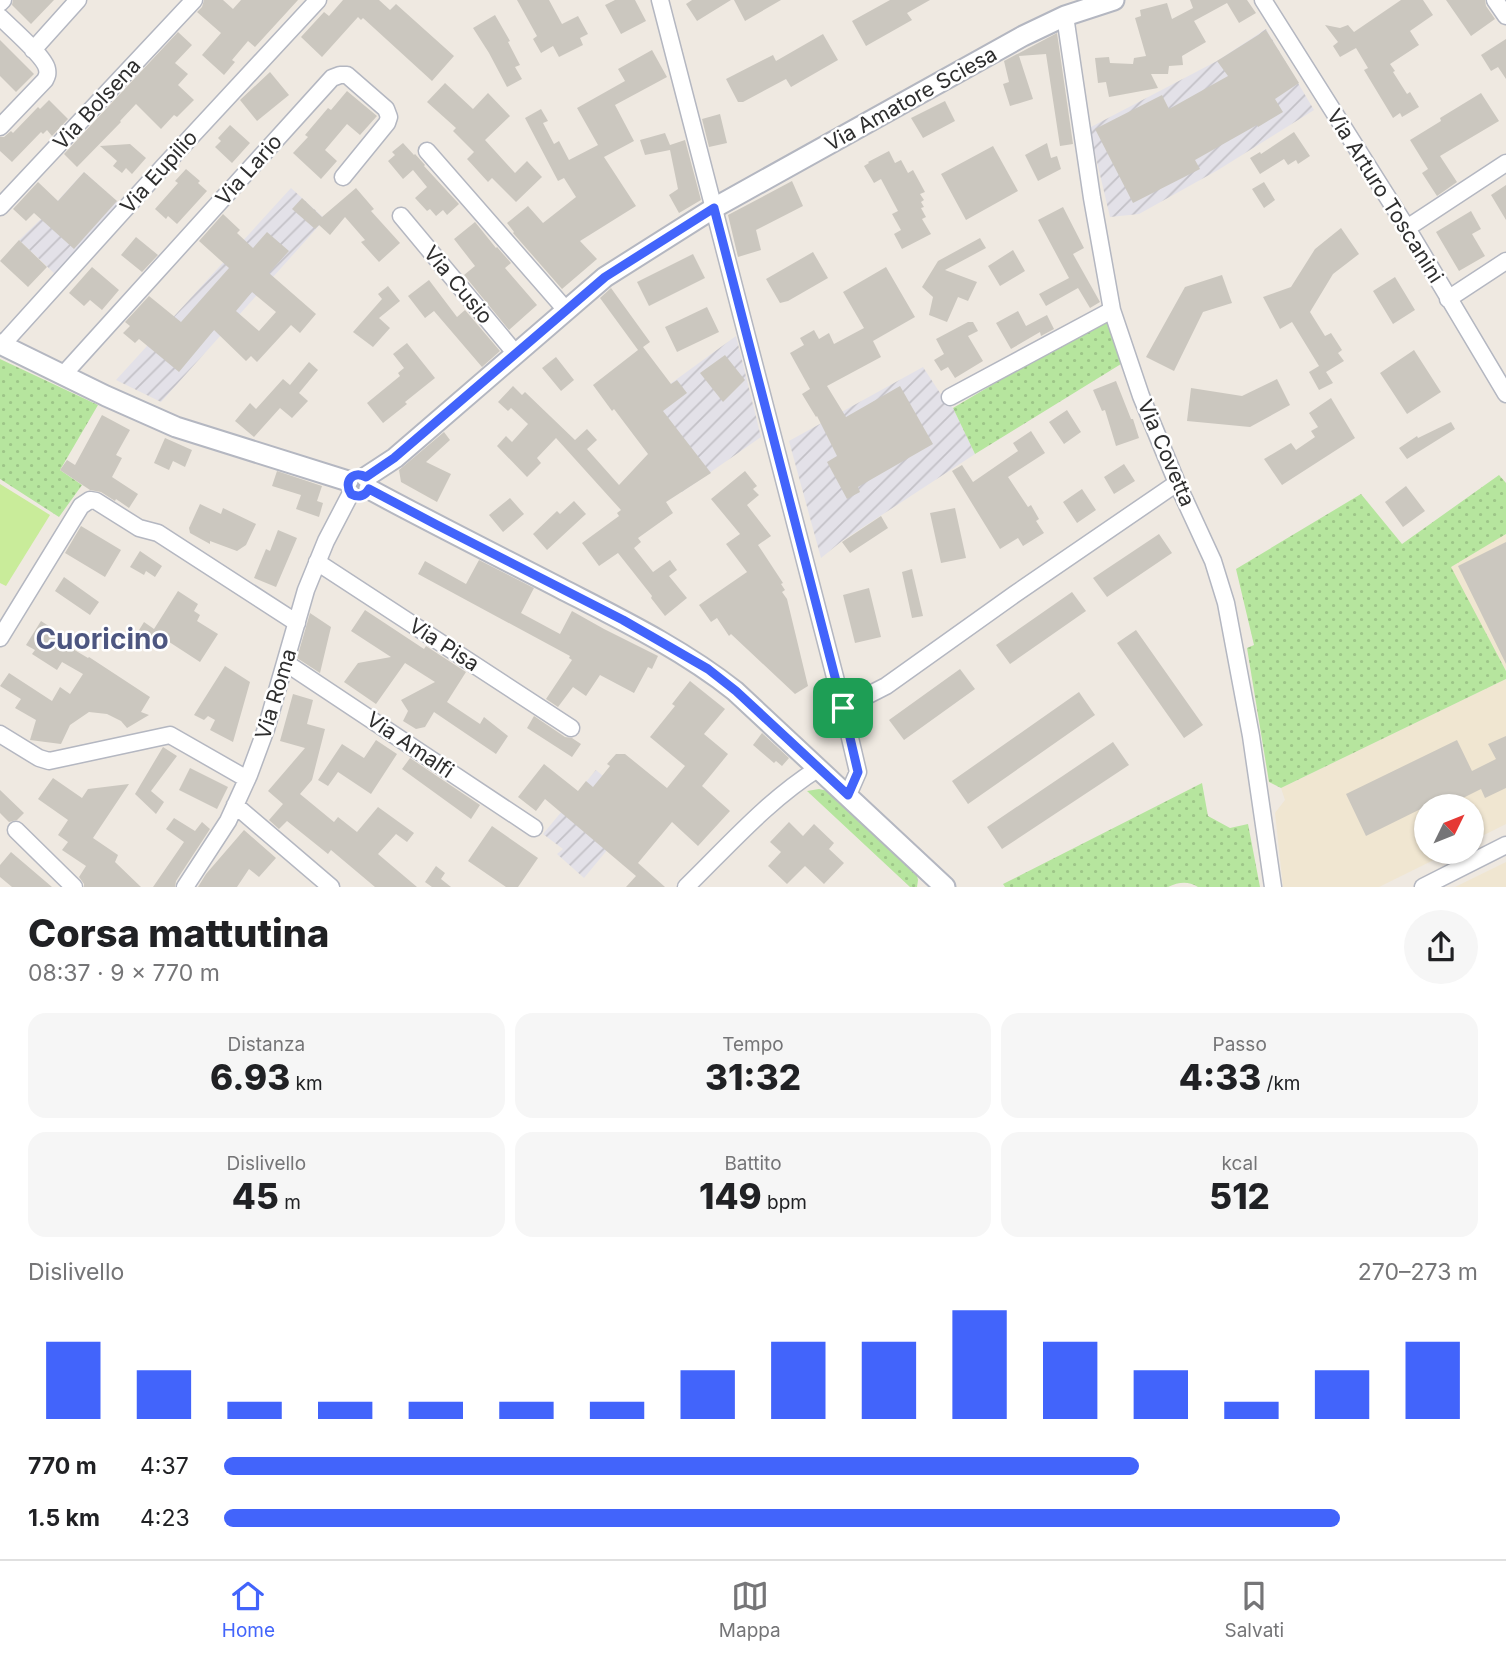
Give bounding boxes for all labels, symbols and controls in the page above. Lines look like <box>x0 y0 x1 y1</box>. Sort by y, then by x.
street label: Via Amatore Sciesa <box>820 41 1001 156</box>
street label: Via Bolsena <box>48 53 145 155</box>
street label: Via Arturo Toscanini <box>1322 104 1449 287</box>
street label: Via Eupilio <box>115 125 202 218</box>
street label: Via Lario <box>210 129 287 210</box>
street label: Via Cusio <box>419 241 498 329</box>
street label: Via Covetta <box>1133 396 1200 510</box>
street label: Via Pisa <box>404 613 484 676</box>
district label: Cuoricino <box>35 622 169 656</box>
street label: Via Roma <box>250 646 301 742</box>
pin <box>813 678 873 738</box>
icon: arrive <box>824 689 862 727</box>
street label: Via Amalfi <box>362 706 459 783</box>
north arrow <box>1414 794 1484 864</box>
map controls <box>1414 794 1484 864</box>
text: Corsa mattutina <box>28 910 329 956</box>
button: share <box>1404 910 1478 984</box>
text: 08:37 · 9 × 770 m <box>28 959 220 987</box>
text: Distanza <box>227 1033 305 1056</box>
text: Tempo <box>722 1033 784 1056</box>
text: Passo <box>1213 1033 1267 1056</box>
text: 6.93 <box>210 1056 290 1098</box>
text: 31:32 <box>705 1056 801 1098</box>
text: 4:33 <box>1179 1056 1261 1098</box>
text: km <box>290 1072 323 1095</box>
text: /km <box>1261 1072 1301 1095</box>
text: Dislivello <box>227 1152 306 1175</box>
text: Battito <box>724 1152 782 1175</box>
text: kcal <box>1222 1152 1258 1175</box>
text: 45 <box>232 1175 279 1217</box>
text: 149 <box>699 1175 762 1217</box>
text: 512 <box>1209 1175 1270 1217</box>
text: m <box>279 1191 301 1214</box>
text: bpm <box>762 1191 807 1214</box>
text: Dislivello <box>28 1258 124 1286</box>
text: 270–273 m <box>1358 1258 1478 1286</box>
text: 770 m <box>28 1452 97 1480</box>
text: 4:37 <box>140 1452 189 1480</box>
text: 1.5 km <box>28 1504 100 1532</box>
text: 4:23 <box>140 1504 190 1532</box>
tab: Home <box>222 1577 275 1642</box>
tab: Mappa <box>719 1577 781 1642</box>
tab: Salvati <box>1225 1577 1284 1642</box>

